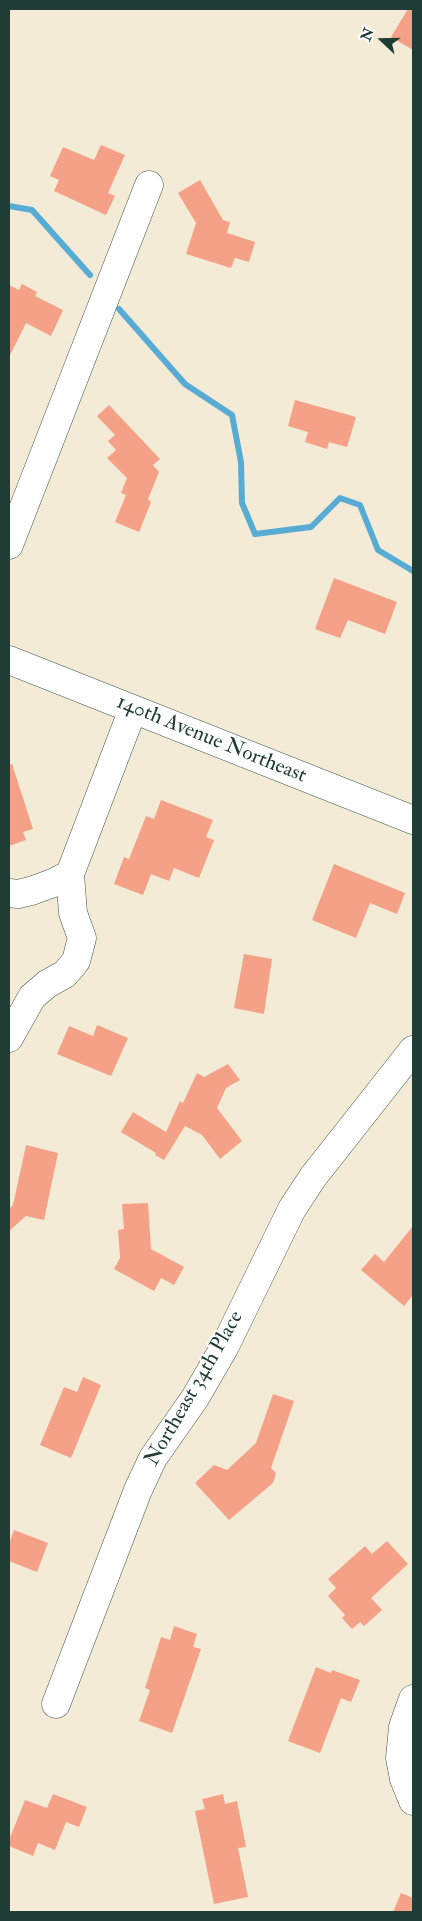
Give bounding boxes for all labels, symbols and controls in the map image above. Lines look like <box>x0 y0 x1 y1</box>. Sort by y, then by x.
north arrow <box>357 15 407 65</box>
text: N <box>357 26 378 43</box>
street label: 140th Avenue Northeast <box>112 690 310 790</box>
street label: Northeast 34th Place <box>140 1307 250 1471</box>

